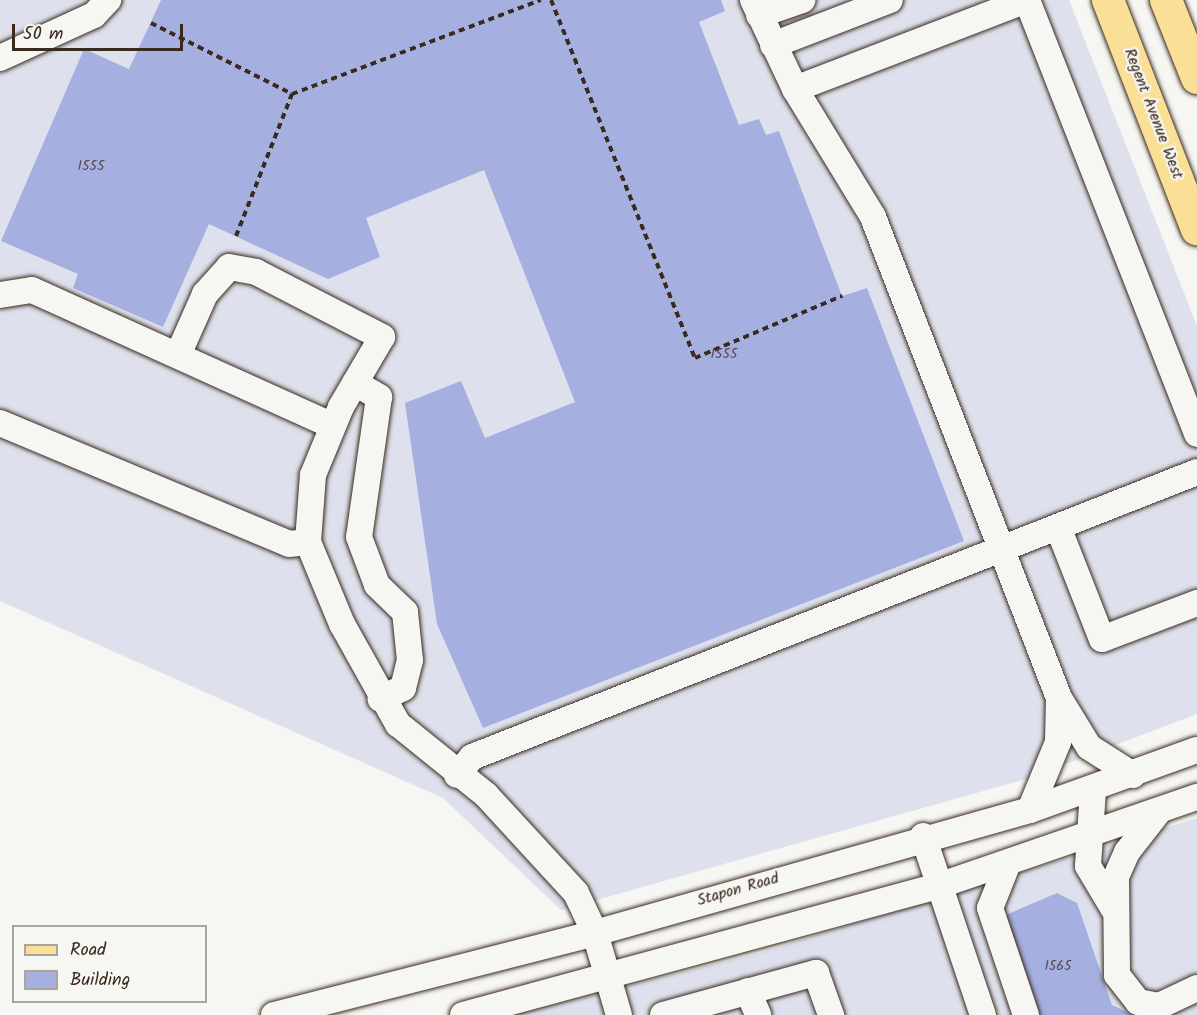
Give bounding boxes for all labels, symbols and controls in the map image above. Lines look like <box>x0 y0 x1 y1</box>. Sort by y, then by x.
scale bar <box>15 12 186 50</box>
text: 50 m <box>23 20 63 49</box>
street label: Regent Avenue West <box>1119 46 1187 182</box>
house number: 1555 <box>78 158 104 174</box>
house number: 1555 <box>711 346 737 362</box>
street label: Stapon Road <box>695 869 781 911</box>
legend <box>12 925 207 1003</box>
text: Road <box>70 936 106 965</box>
house number: 1565 <box>1044 958 1072 974</box>
text: Building <box>70 966 130 995</box>

